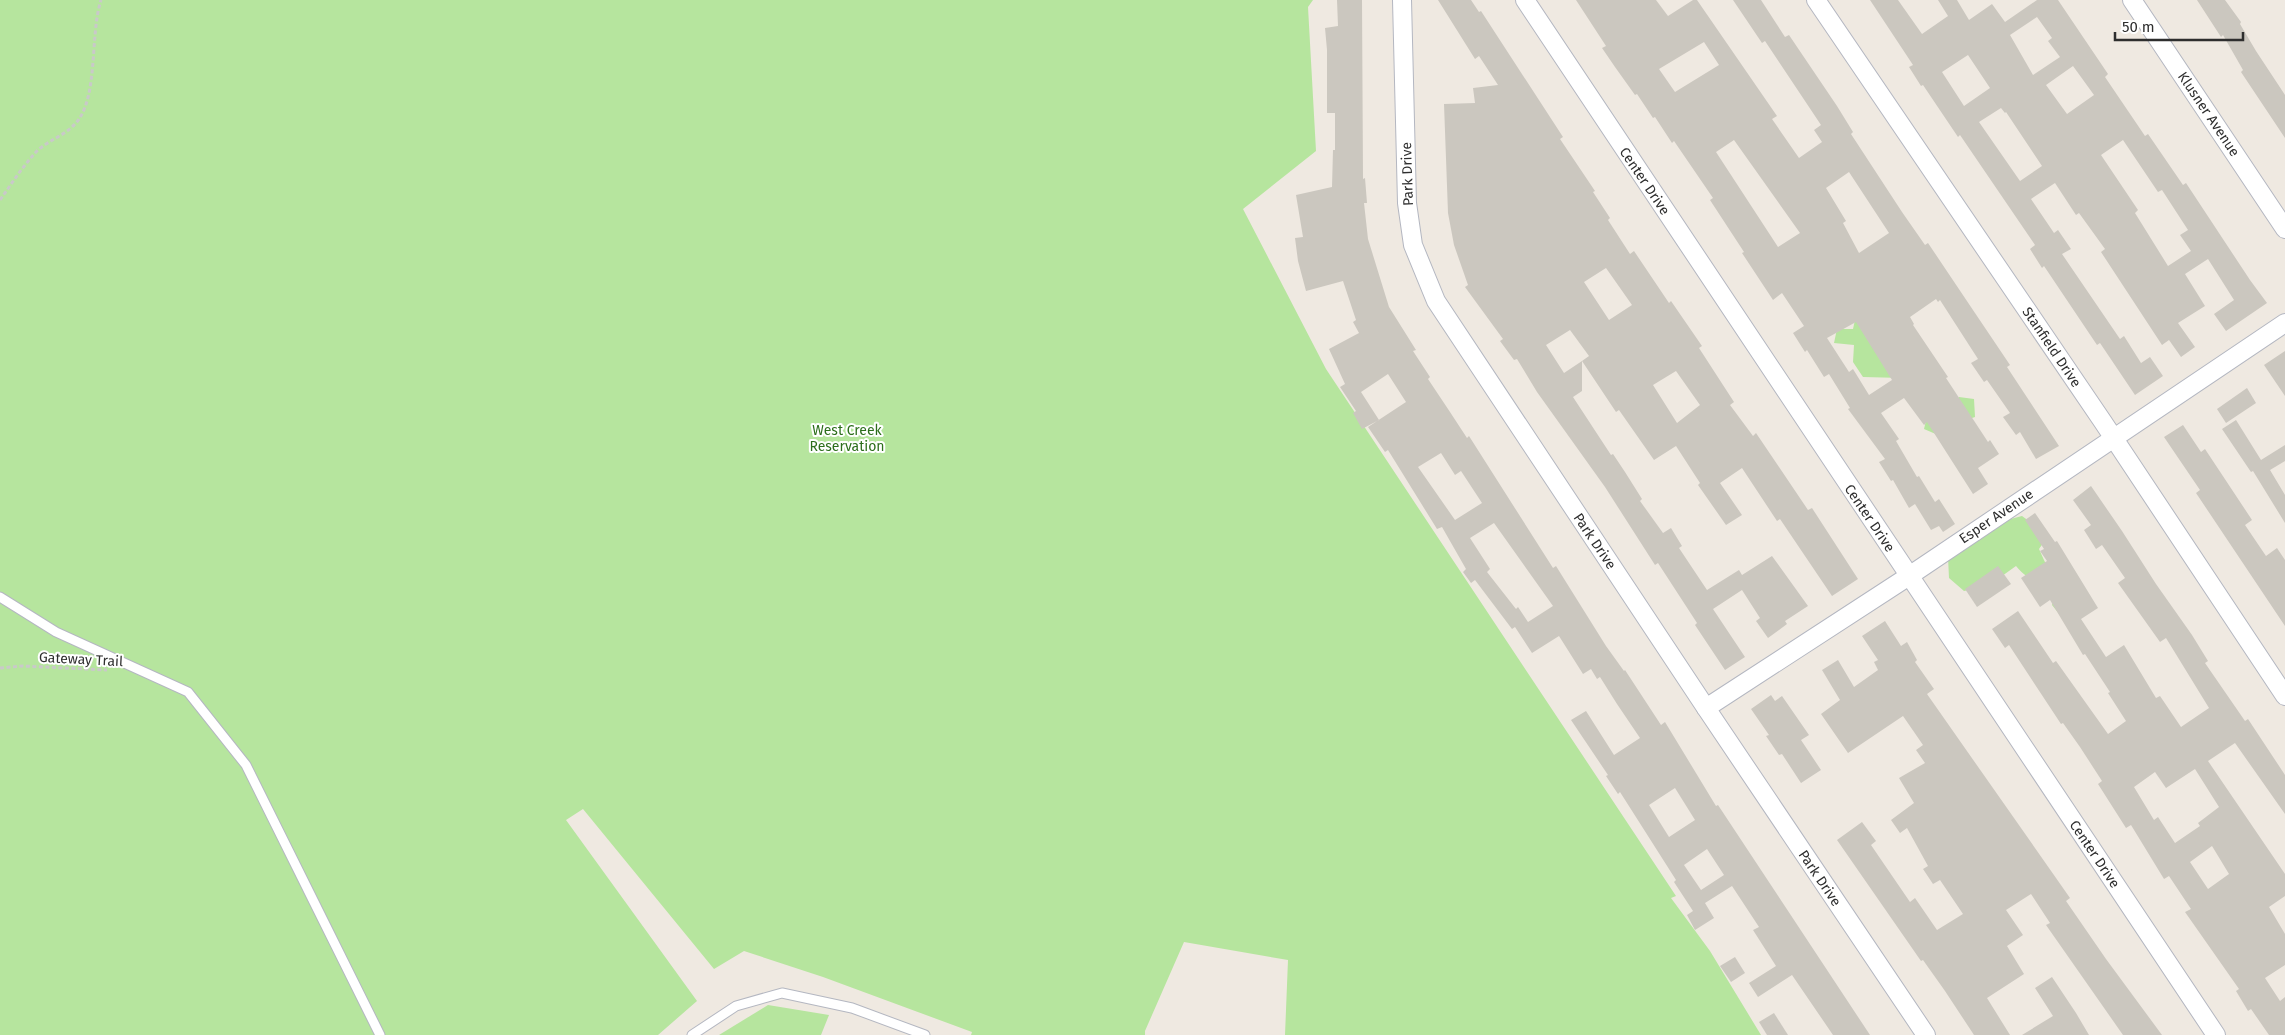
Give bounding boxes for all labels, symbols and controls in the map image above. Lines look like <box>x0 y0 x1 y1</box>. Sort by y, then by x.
scale bar <box>2115 10 2242 42</box>
text: 50 m <box>2122 18 2155 36</box>
street label: Klusner Avenue <box>2174 69 2243 160</box>
street label: Park Drive <box>1398 142 1417 206</box>
street label: Center Drive <box>1616 144 1673 218</box>
street label: Stanfield Drive <box>2019 304 2085 391</box>
park label: West Creek Reservation <box>809 422 885 455</box>
street label: Center Drive <box>1841 481 1898 555</box>
street label: Esper Avenue <box>1956 485 2036 547</box>
street label: Park Drive <box>1570 510 1620 573</box>
street label: Gateway Trail <box>38 649 123 670</box>
street label: Center Drive <box>2066 817 2123 891</box>
street label: Park Drive <box>1795 847 1845 910</box>

